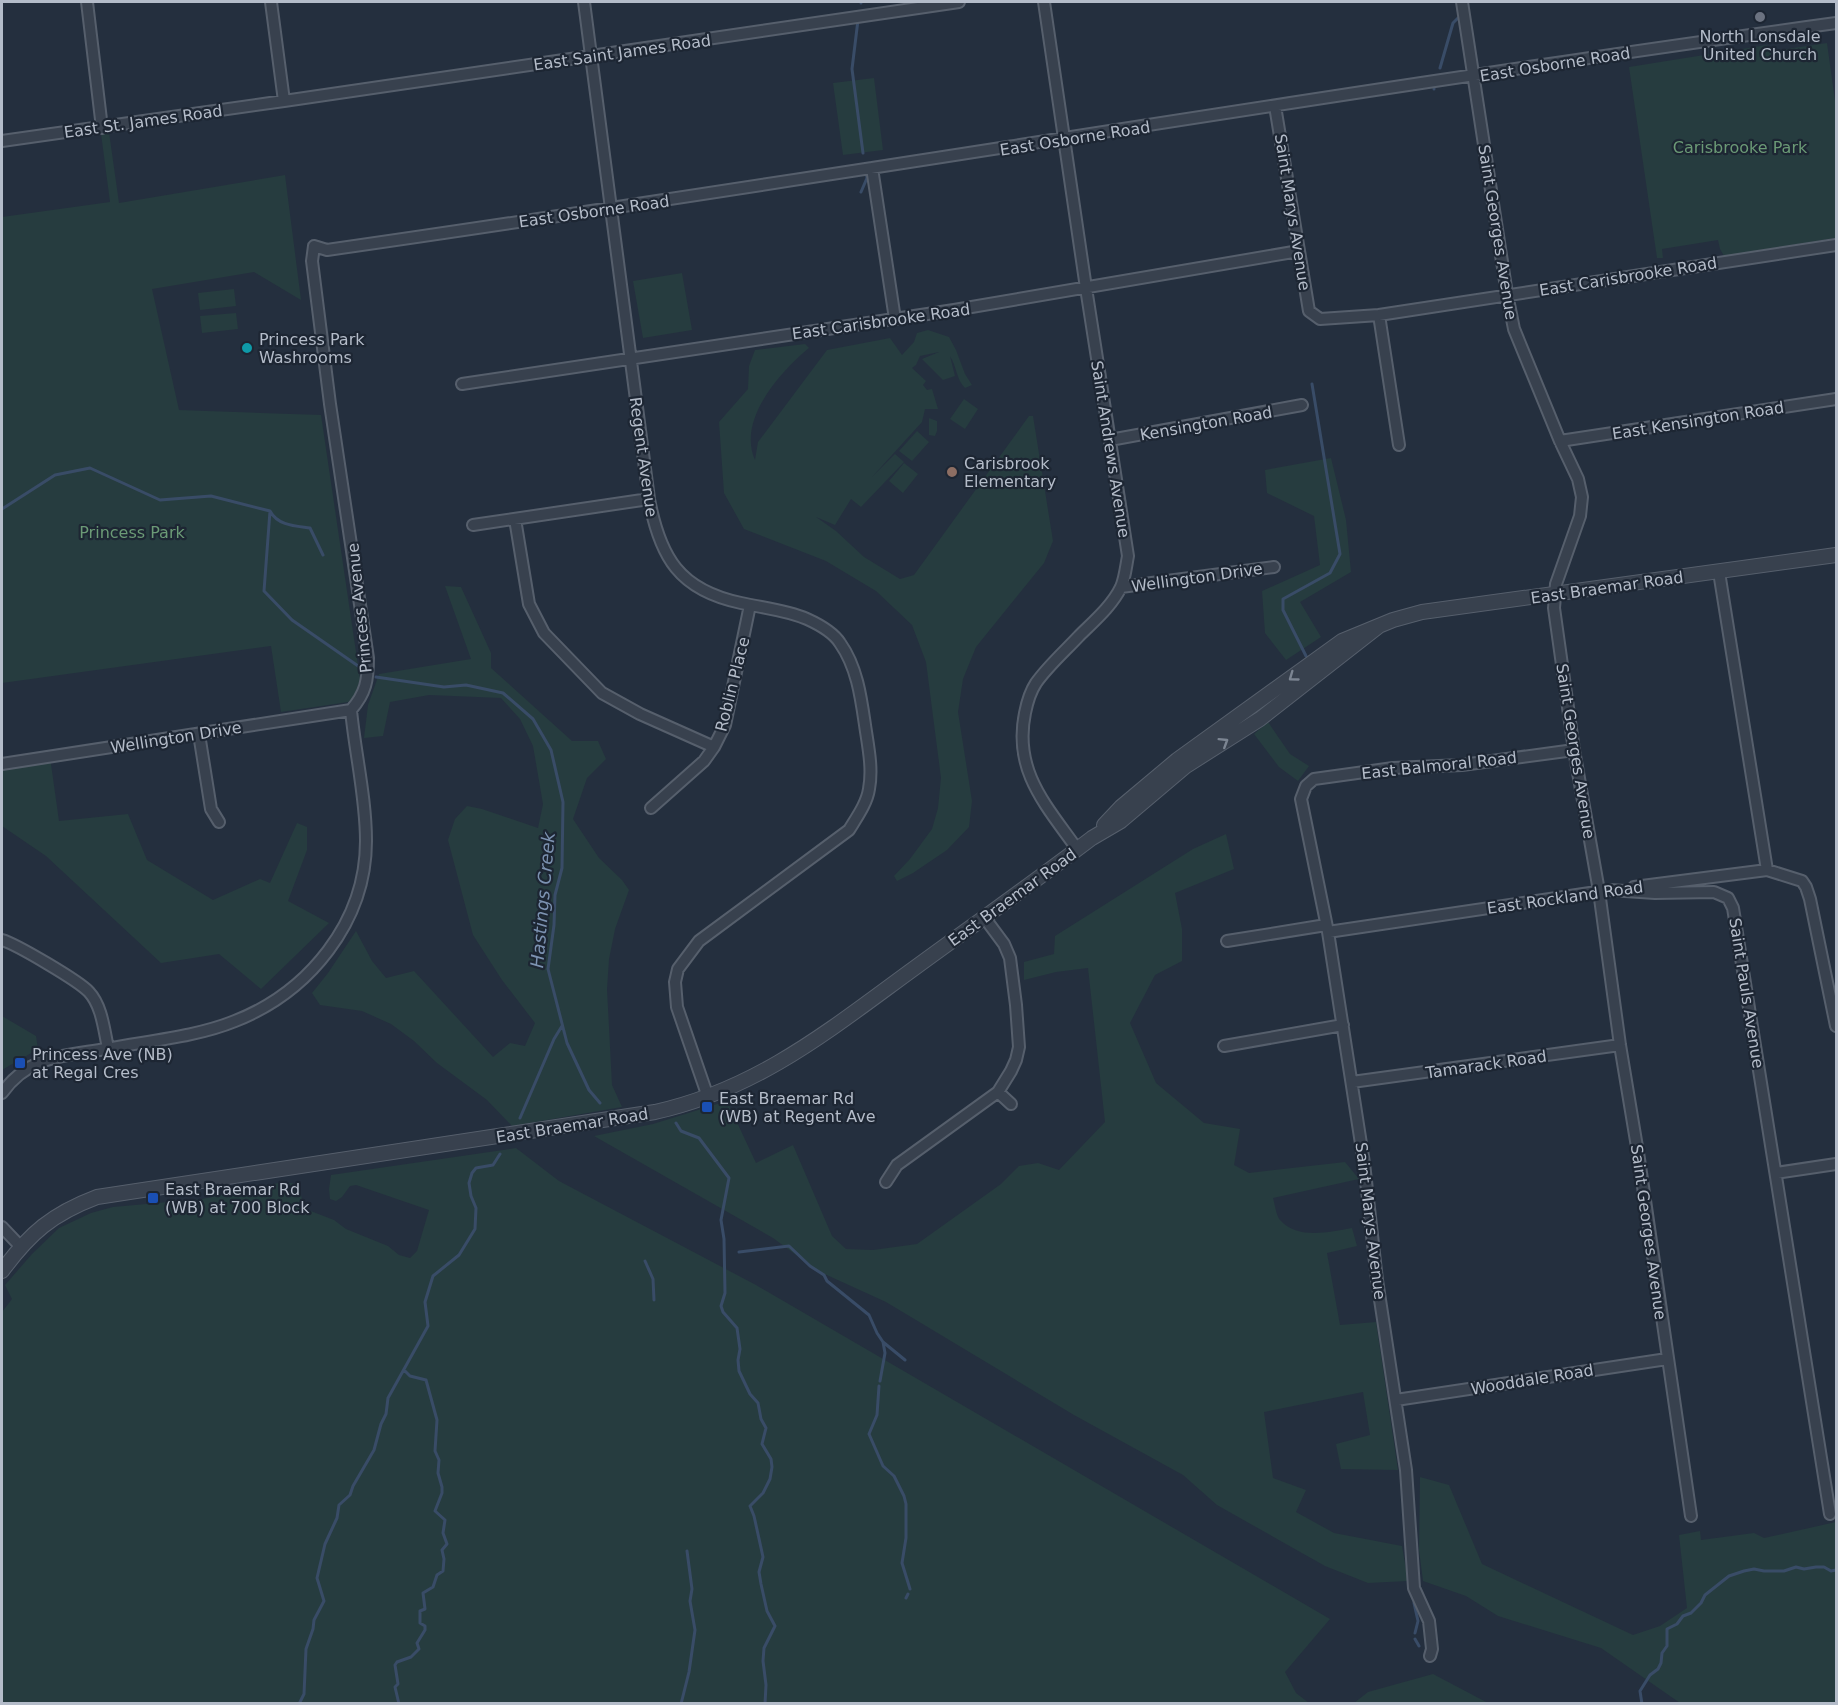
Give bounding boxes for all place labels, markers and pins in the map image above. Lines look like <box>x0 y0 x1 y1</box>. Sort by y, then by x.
marker: North Lonsdale United Church <box>1753 10 1767 24</box>
place label: North Lonsdale United Church <box>1700 27 1820 64</box>
place label: Princess Park Washrooms <box>259 330 365 367</box>
marker: Princess Park Washrooms <box>240 341 254 355</box>
place label: Carisbrook Elementary <box>964 454 1056 491</box>
marker: Carisbrook Elementary <box>945 465 959 479</box>
place label: Princess Ave (NB) at Regal Cres <box>32 1045 173 1082</box>
marker: Princess Ave (NB) at Regal Cres <box>13 1056 27 1070</box>
place label: East Braemar Rd (WB) at Regent Ave <box>719 1089 876 1126</box>
marker: East Braemar Rd (WB) at Regent Ave <box>700 1100 714 1114</box>
place label: East Braemar Rd (WB) at 700 Block <box>165 1180 310 1217</box>
marker: East Braemar Rd (WB) at 700 Block <box>146 1191 160 1205</box>

